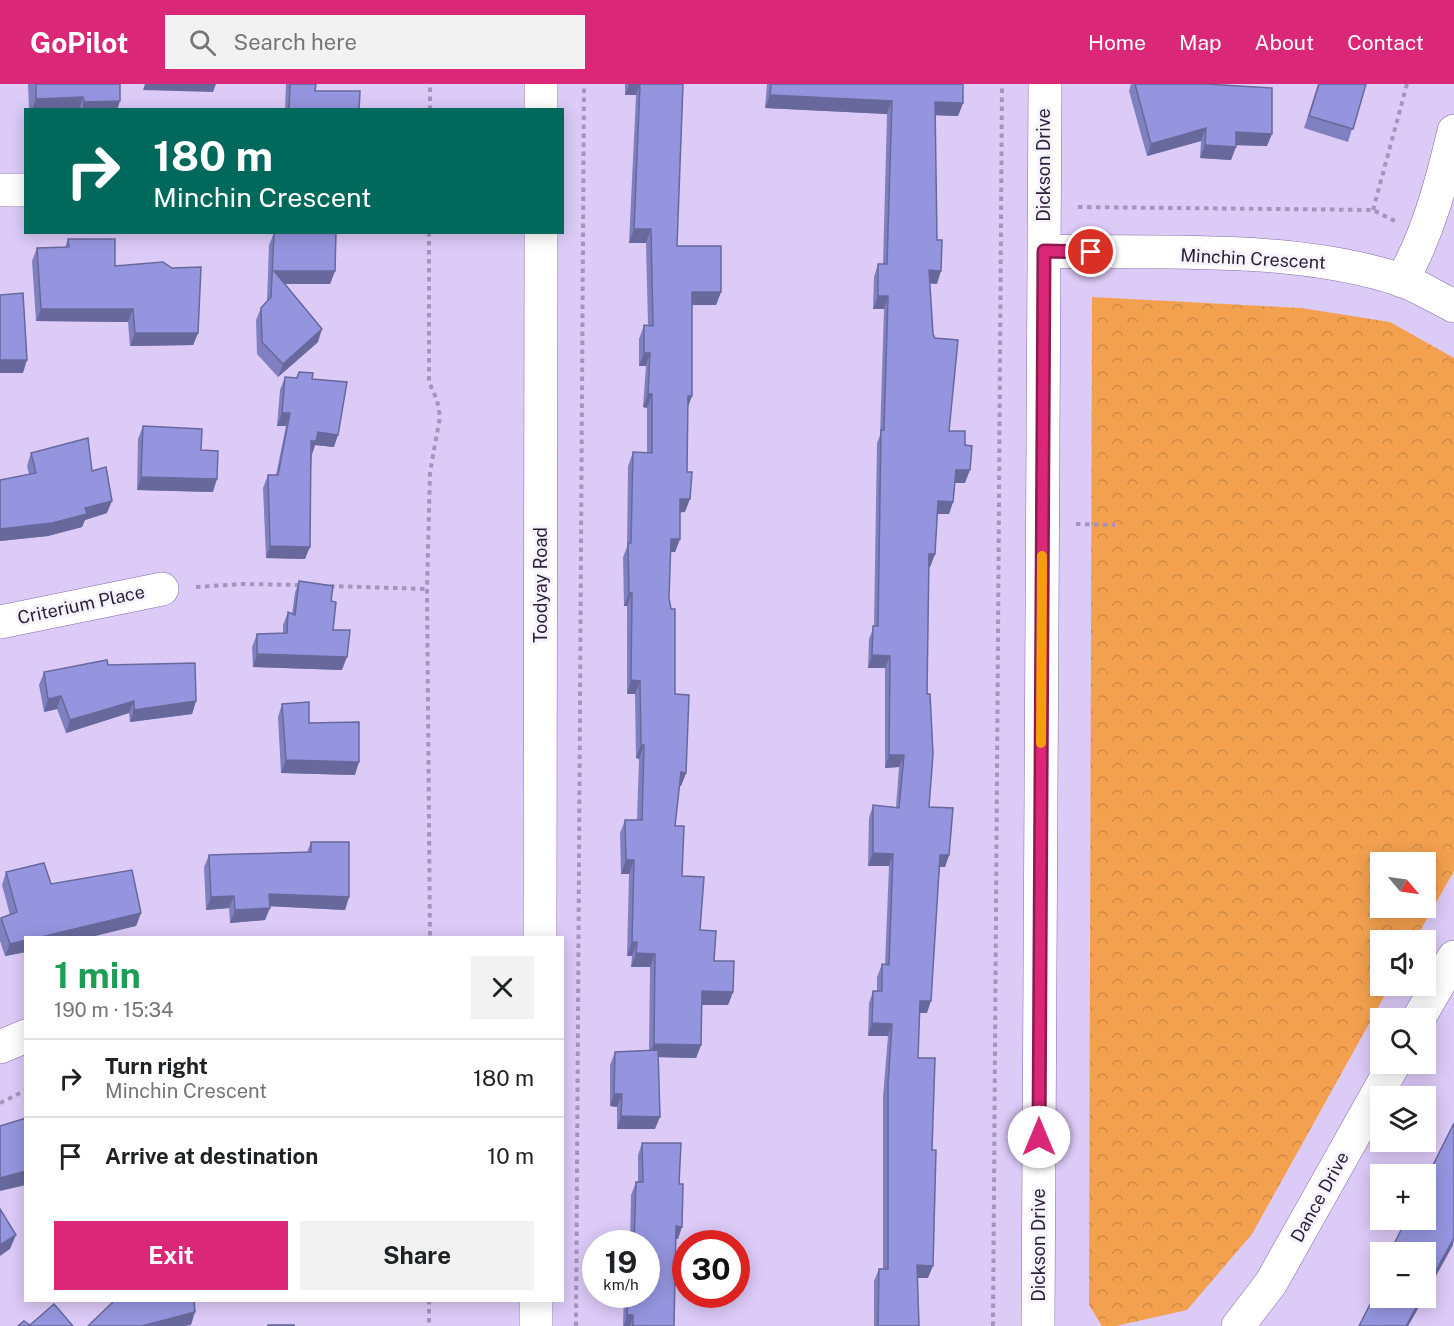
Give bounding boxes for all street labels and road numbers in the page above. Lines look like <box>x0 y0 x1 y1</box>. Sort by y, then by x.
street label: Dickson Drive <box>1033 108 1054 222</box>
street label: Minchin Crescent <box>1180 244 1326 273</box>
street label: Toodyay Road <box>530 527 551 643</box>
street label: Criterium Place <box>15 581 146 628</box>
street label: Dance Drive <box>1286 1148 1353 1246</box>
street label: Dickson Drive <box>1028 1188 1049 1302</box>

